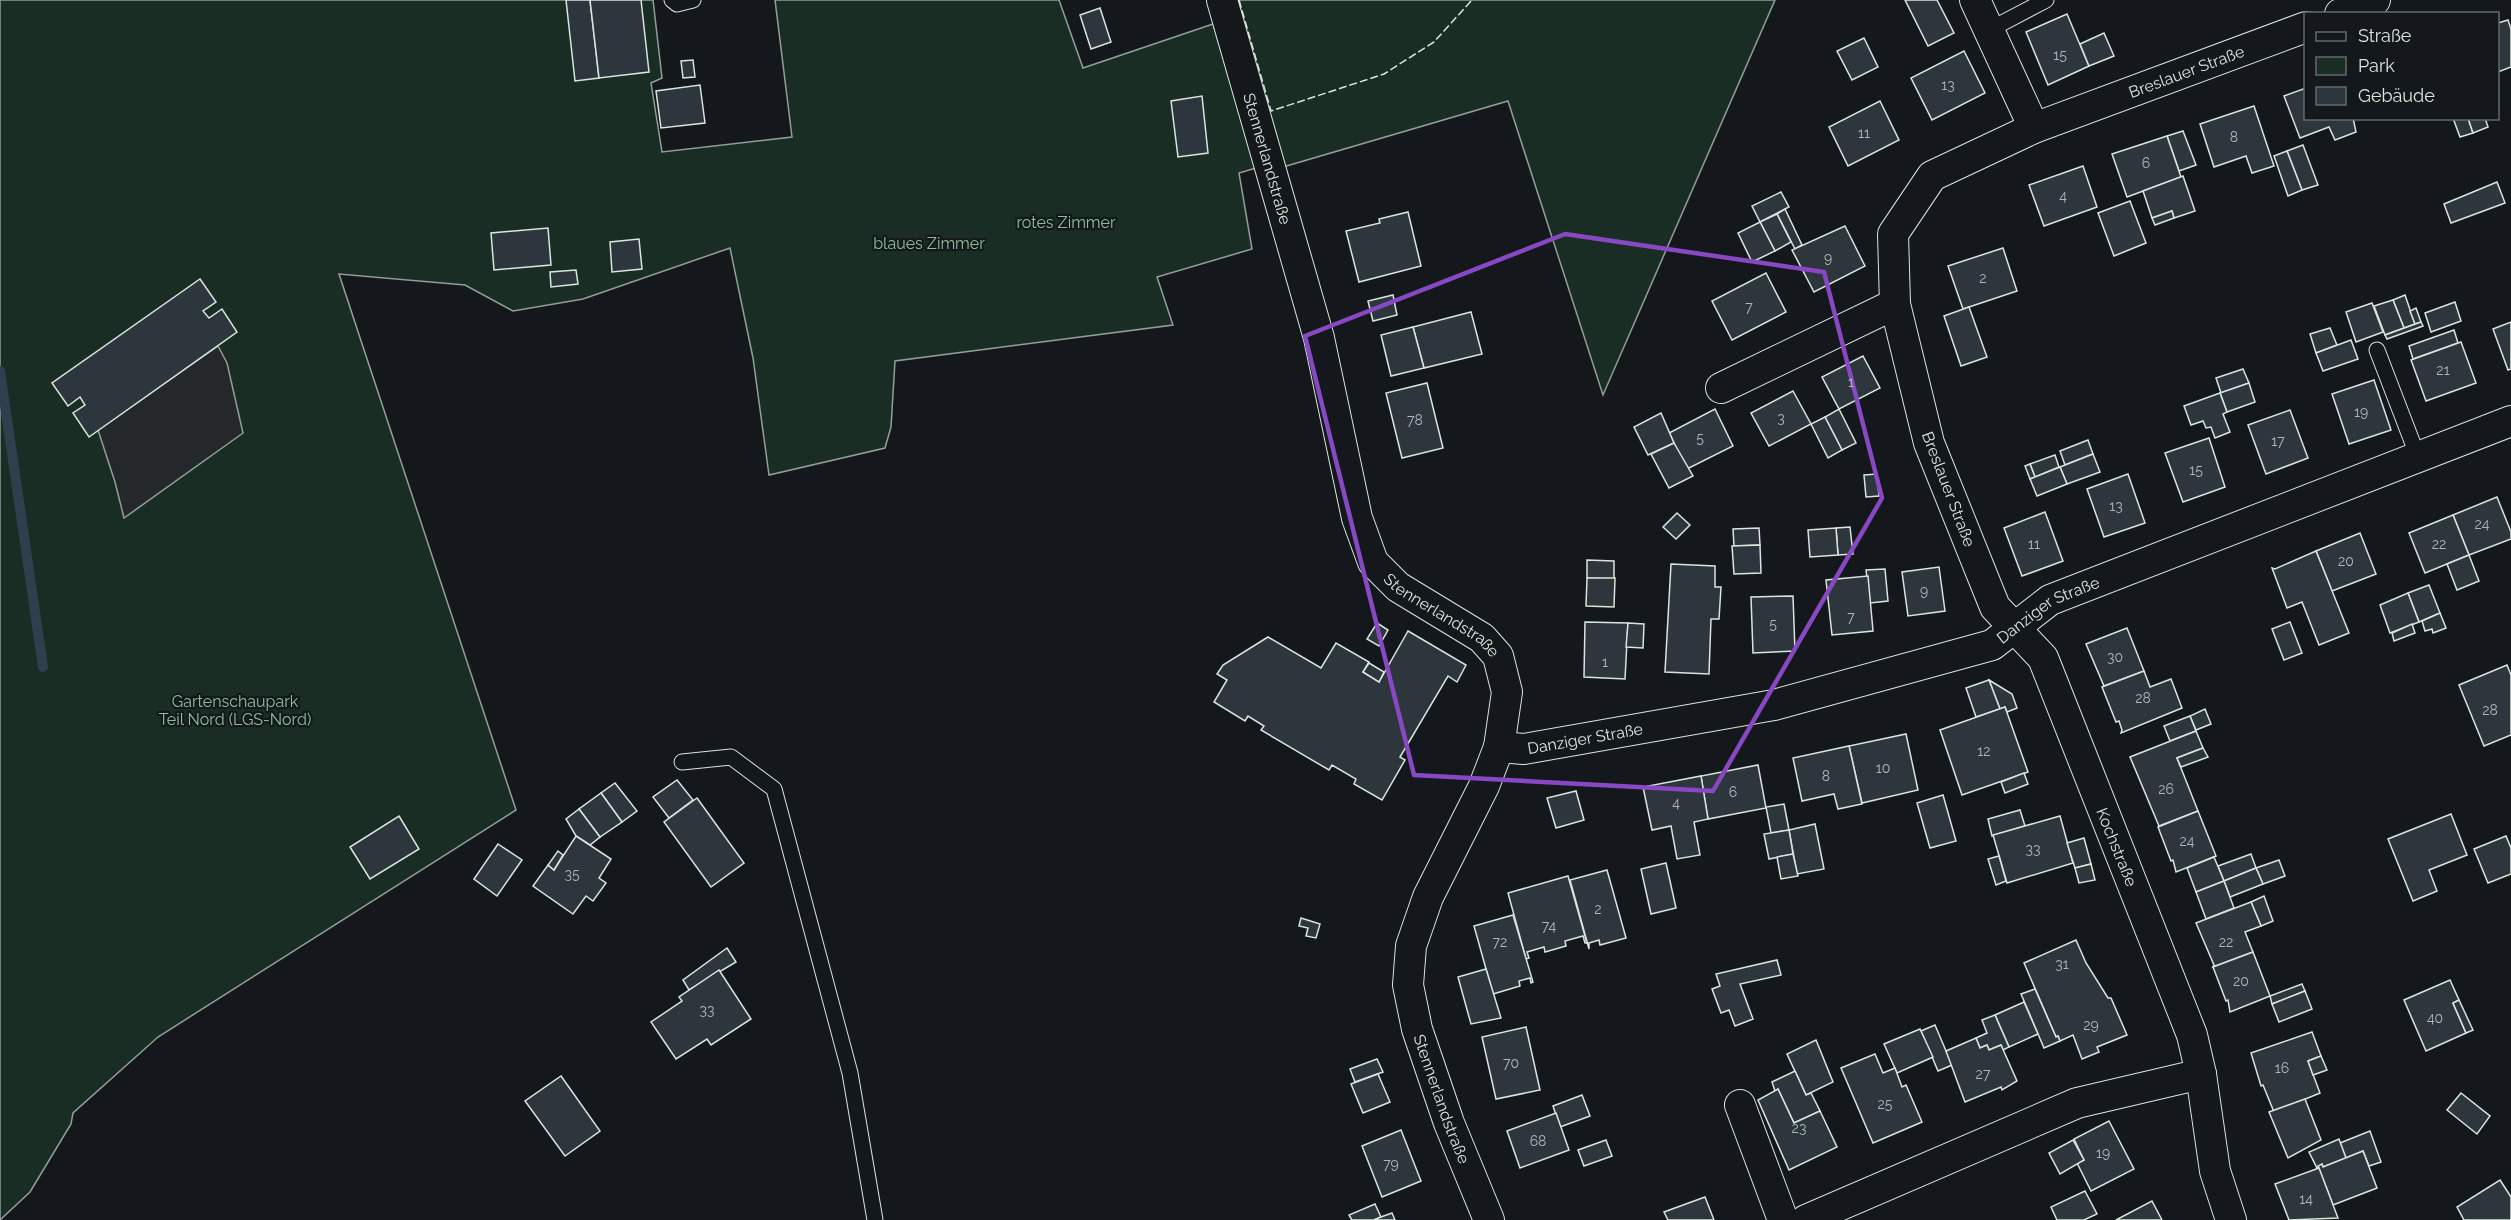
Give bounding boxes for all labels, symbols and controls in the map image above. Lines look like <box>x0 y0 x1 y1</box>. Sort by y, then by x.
legend <box>2304 12 2499 120</box>
text: Straße <box>2358 25 2412 46</box>
street label: Breslauer Straße <box>2126 42 2247 102</box>
house number: 15 <box>2053 47 2067 63</box>
text: Park <box>2358 55 2395 76</box>
house number: 13 <box>1941 77 1955 93</box>
text: Gebäude <box>2358 85 2435 106</box>
street label: Stennerlandstraße <box>1239 91 1295 227</box>
house number: 11 <box>1858 125 1870 141</box>
house number: 8 <box>2230 129 2238 145</box>
house number: 6 <box>2142 155 2150 171</box>
house number: 4 <box>2059 188 2067 204</box>
park label: rotes Zimmer <box>1016 213 1116 232</box>
park label: blaues Zimmer <box>873 234 985 253</box>
house number: 9 <box>1824 250 1832 266</box>
house number: 2 <box>1979 270 1987 286</box>
house number: 7 <box>1745 299 1753 315</box>
house number: 21 <box>2436 362 2450 378</box>
house number: 1 <box>1848 374 1854 390</box>
house number: 19 <box>2354 404 2368 420</box>
house number: 3 <box>1777 410 1785 426</box>
house number: 78 <box>1407 412 1423 428</box>
street label: Breslauer Straße <box>1918 429 1979 549</box>
house number: 5 <box>1696 430 1704 446</box>
house number: 17 <box>2271 433 2285 449</box>
house number: 15 <box>2189 462 2203 478</box>
house number: 13 <box>2109 498 2123 514</box>
house number: 24 <box>2475 516 2490 532</box>
house number: 11 <box>2028 536 2040 552</box>
house number: 22 <box>2432 536 2446 552</box>
house number: 20 <box>2338 553 2354 569</box>
street label: Stennerlandstraße <box>1380 569 1503 661</box>
street label: Danziger Straße <box>1993 573 2102 648</box>
house number: 9 <box>1920 583 1928 599</box>
house number: 7 <box>1847 609 1855 625</box>
house number: 5 <box>1769 616 1777 632</box>
house number: 30 <box>2107 649 2123 665</box>
house number: 1 <box>1602 654 1608 670</box>
house number: 28 <box>2135 690 2151 706</box>
park label: Gartenschaupark Teil Nord (LGS-Nord) <box>159 692 311 729</box>
house number: 28 <box>2482 702 2498 718</box>
street label: Danziger Straße <box>1526 719 1644 758</box>
house number: 12 <box>1977 743 1991 759</box>
house number: 10 <box>1876 760 1890 776</box>
house number: 8 <box>1822 768 1830 784</box>
house number: 26 <box>2158 781 2174 797</box>
house number: 6 <box>1729 784 1737 800</box>
house number: 4 <box>1672 795 1680 811</box>
street label: Kochstraße <box>2092 805 2141 889</box>
house number: 24 <box>2180 833 2195 849</box>
house number: 33 <box>2026 841 2040 857</box>
house number: 35 <box>564 866 580 882</box>
house number: 2 <box>1594 901 1602 917</box>
house number: 74 <box>1542 918 1557 934</box>
house number: 72 <box>1493 934 1507 950</box>
house number: 22 <box>2219 934 2233 950</box>
house number: 31 <box>2055 956 2069 972</box>
house number: 20 <box>2233 973 2249 989</box>
house number: 33 <box>700 1002 714 1018</box>
house number: 40 <box>2427 1010 2443 1026</box>
house number: 29 <box>2083 1017 2099 1033</box>
street label: Stennerlandstraße <box>1410 1032 1474 1166</box>
house number: 70 <box>1503 1055 1519 1071</box>
house number: 16 <box>2275 1060 2289 1076</box>
house number: 27 <box>1976 1066 1991 1082</box>
house number: 25 <box>1878 1096 1893 1112</box>
house number: 23 <box>1792 1120 1806 1136</box>
house number: 68 <box>1530 1133 1546 1149</box>
house number: 19 <box>2096 1145 2110 1161</box>
house number: 79 <box>1383 1156 1399 1172</box>
house number: 14 <box>2299 1191 2313 1207</box>

